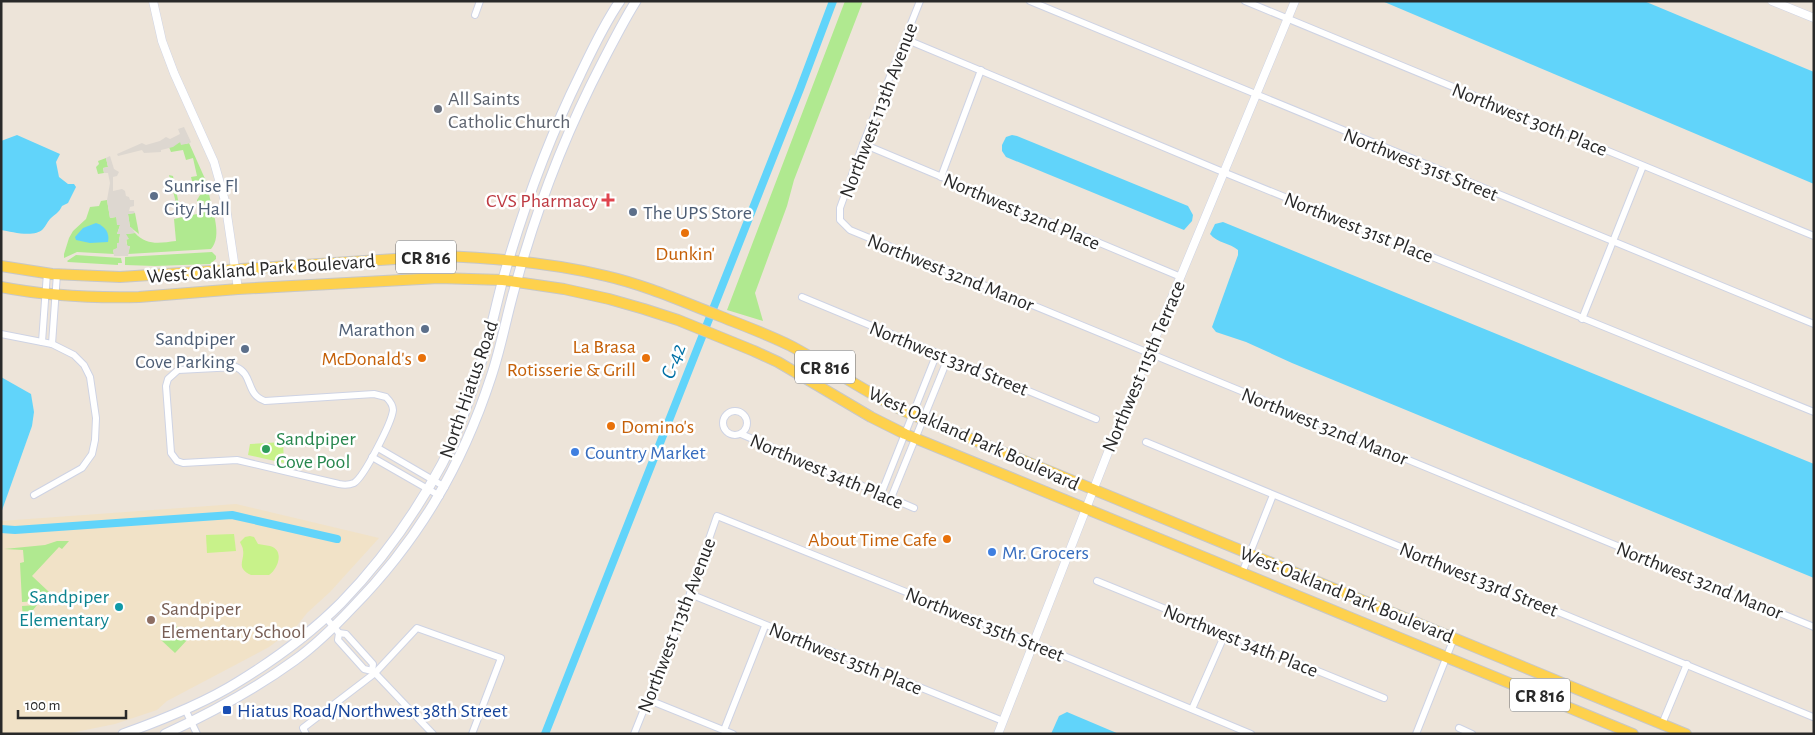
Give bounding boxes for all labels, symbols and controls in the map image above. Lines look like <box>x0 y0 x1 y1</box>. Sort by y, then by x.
street label: Northwest 113th Avenue <box>836 20 922 201</box>
street label: Northwest 30th Place <box>1449 80 1610 160</box>
place label: All Saints Catholic Church <box>448 89 570 132</box>
marker: All Saints Catholic Church <box>432 103 444 115</box>
street label: Northwest 31st Street <box>1341 125 1501 205</box>
street label: Northwest 32nd Place <box>940 170 1103 254</box>
place label: Sunrise Fl City Hall <box>164 176 238 219</box>
street label: Northwest 31st Place <box>1281 189 1436 267</box>
marker: Sunrise Fl City Hall <box>148 190 160 202</box>
place label: CVS Pharmacy <box>486 191 598 211</box>
marker: CVS Pharmacy <box>602 194 614 206</box>
place label: The UPS Store <box>643 203 752 223</box>
marker: The UPS Store <box>627 206 639 218</box>
marker: Dunkin' <box>679 227 691 239</box>
street label: Northwest 32nd Manor <box>865 230 1037 316</box>
road number: CR 816 <box>396 240 456 274</box>
place label: Dunkin' <box>655 244 715 264</box>
street label: West Oakland Park Boulevard <box>146 251 376 287</box>
street label: Northwest 115th Terrace <box>1099 278 1189 455</box>
street label: North Hiatus Road <box>436 318 502 461</box>
street label: Northwest 33rd Street <box>867 318 1031 400</box>
place label: Marathon <box>338 320 415 340</box>
marker: Marathon <box>419 323 431 335</box>
place label: Sandpiper Cove Parking <box>135 329 236 372</box>
place label: La Brasa Rotisserie & Grill <box>507 337 636 380</box>
water label: C-42 <box>657 341 690 382</box>
marker: Sandpiper Cove Parking <box>239 343 251 355</box>
place label: McDonald's <box>321 349 412 369</box>
road number: CR 816 <box>795 351 855 384</box>
marker: McDonald's <box>416 352 428 364</box>
marker: La Brasa Rotisserie & Grill <box>640 352 652 364</box>
street label: West Oakland Park Boulevard <box>865 383 1082 495</box>
street label: Northwest 32nd Manor <box>1239 384 1411 470</box>
place label: Domino's <box>621 417 694 437</box>
marker: Domino's <box>605 420 617 432</box>
place label: Sandpiper Cove Pool <box>276 429 356 472</box>
street label: Northwest 34th Place <box>747 431 906 513</box>
marker: Sandpiper Cove Pool <box>260 443 272 455</box>
place label: Country Market <box>585 443 706 463</box>
marker: Country Market <box>569 446 581 458</box>
place label: About Time Cafe <box>808 530 937 550</box>
marker: About Time Cafe <box>941 533 953 545</box>
street label: Northwest 113th Avenue <box>634 535 720 716</box>
street label: Northwest 32nd Manor <box>1614 538 1786 624</box>
street label: Northwest 33rd Street <box>1397 539 1561 621</box>
place label: Mr. Grocers <box>1002 543 1089 563</box>
street label: West Oakland Park Boulevard <box>1237 543 1456 647</box>
marker: Mr. Grocers <box>986 546 998 558</box>
street label: Northwest 35th Street <box>903 584 1067 666</box>
place label: Sandpiper Elementary <box>19 587 110 630</box>
place label: Sandpiper Elementary School <box>161 599 306 642</box>
marker: Sandpiper Elementary <box>113 601 125 613</box>
street label: Northwest 34th Place <box>1161 601 1321 681</box>
marker: Sandpiper Elementary School <box>145 614 157 626</box>
street label: Northwest 35th Place <box>766 619 925 699</box>
road number: CR 816 <box>1510 678 1570 712</box>
scale bar <box>18 688 125 720</box>
text: 100 m <box>25 698 60 713</box>
place label: Hiatus Road/Northwest 38th Street <box>237 701 508 721</box>
marker: Hiatus Road/Northwest 38th Street <box>221 704 233 716</box>

